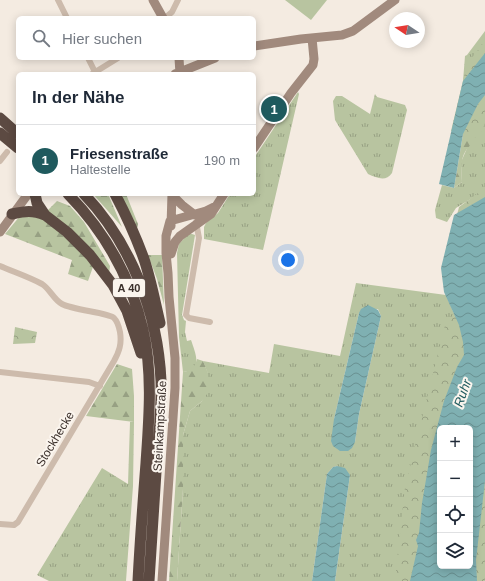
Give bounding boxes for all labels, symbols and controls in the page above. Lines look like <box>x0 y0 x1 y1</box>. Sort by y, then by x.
north arrow <box>389 12 425 48</box>
search box <box>16 16 256 60</box>
icon: search <box>30 27 52 49</box>
text: Hier suchen <box>62 30 142 47</box>
text: In der Nähe <box>32 88 125 107</box>
pin: 1 <box>261 94 287 124</box>
text: Friesenstraße <box>70 145 168 162</box>
text: 1 <box>41 153 49 168</box>
text: 190 m <box>204 153 240 168</box>
text: Haltestelle <box>70 162 131 177</box>
your location <box>278 250 298 270</box>
road number: A 40 <box>113 279 145 297</box>
water label: Ruhr <box>451 377 475 409</box>
street label: Steinkampstraße <box>151 380 169 472</box>
street label: Stockhecke <box>33 409 77 469</box>
map controls <box>437 425 473 569</box>
button: + <box>437 425 473 461</box>
button: − <box>437 461 473 497</box>
button: locate <box>437 497 473 533</box>
button: layers <box>437 533 473 569</box>

